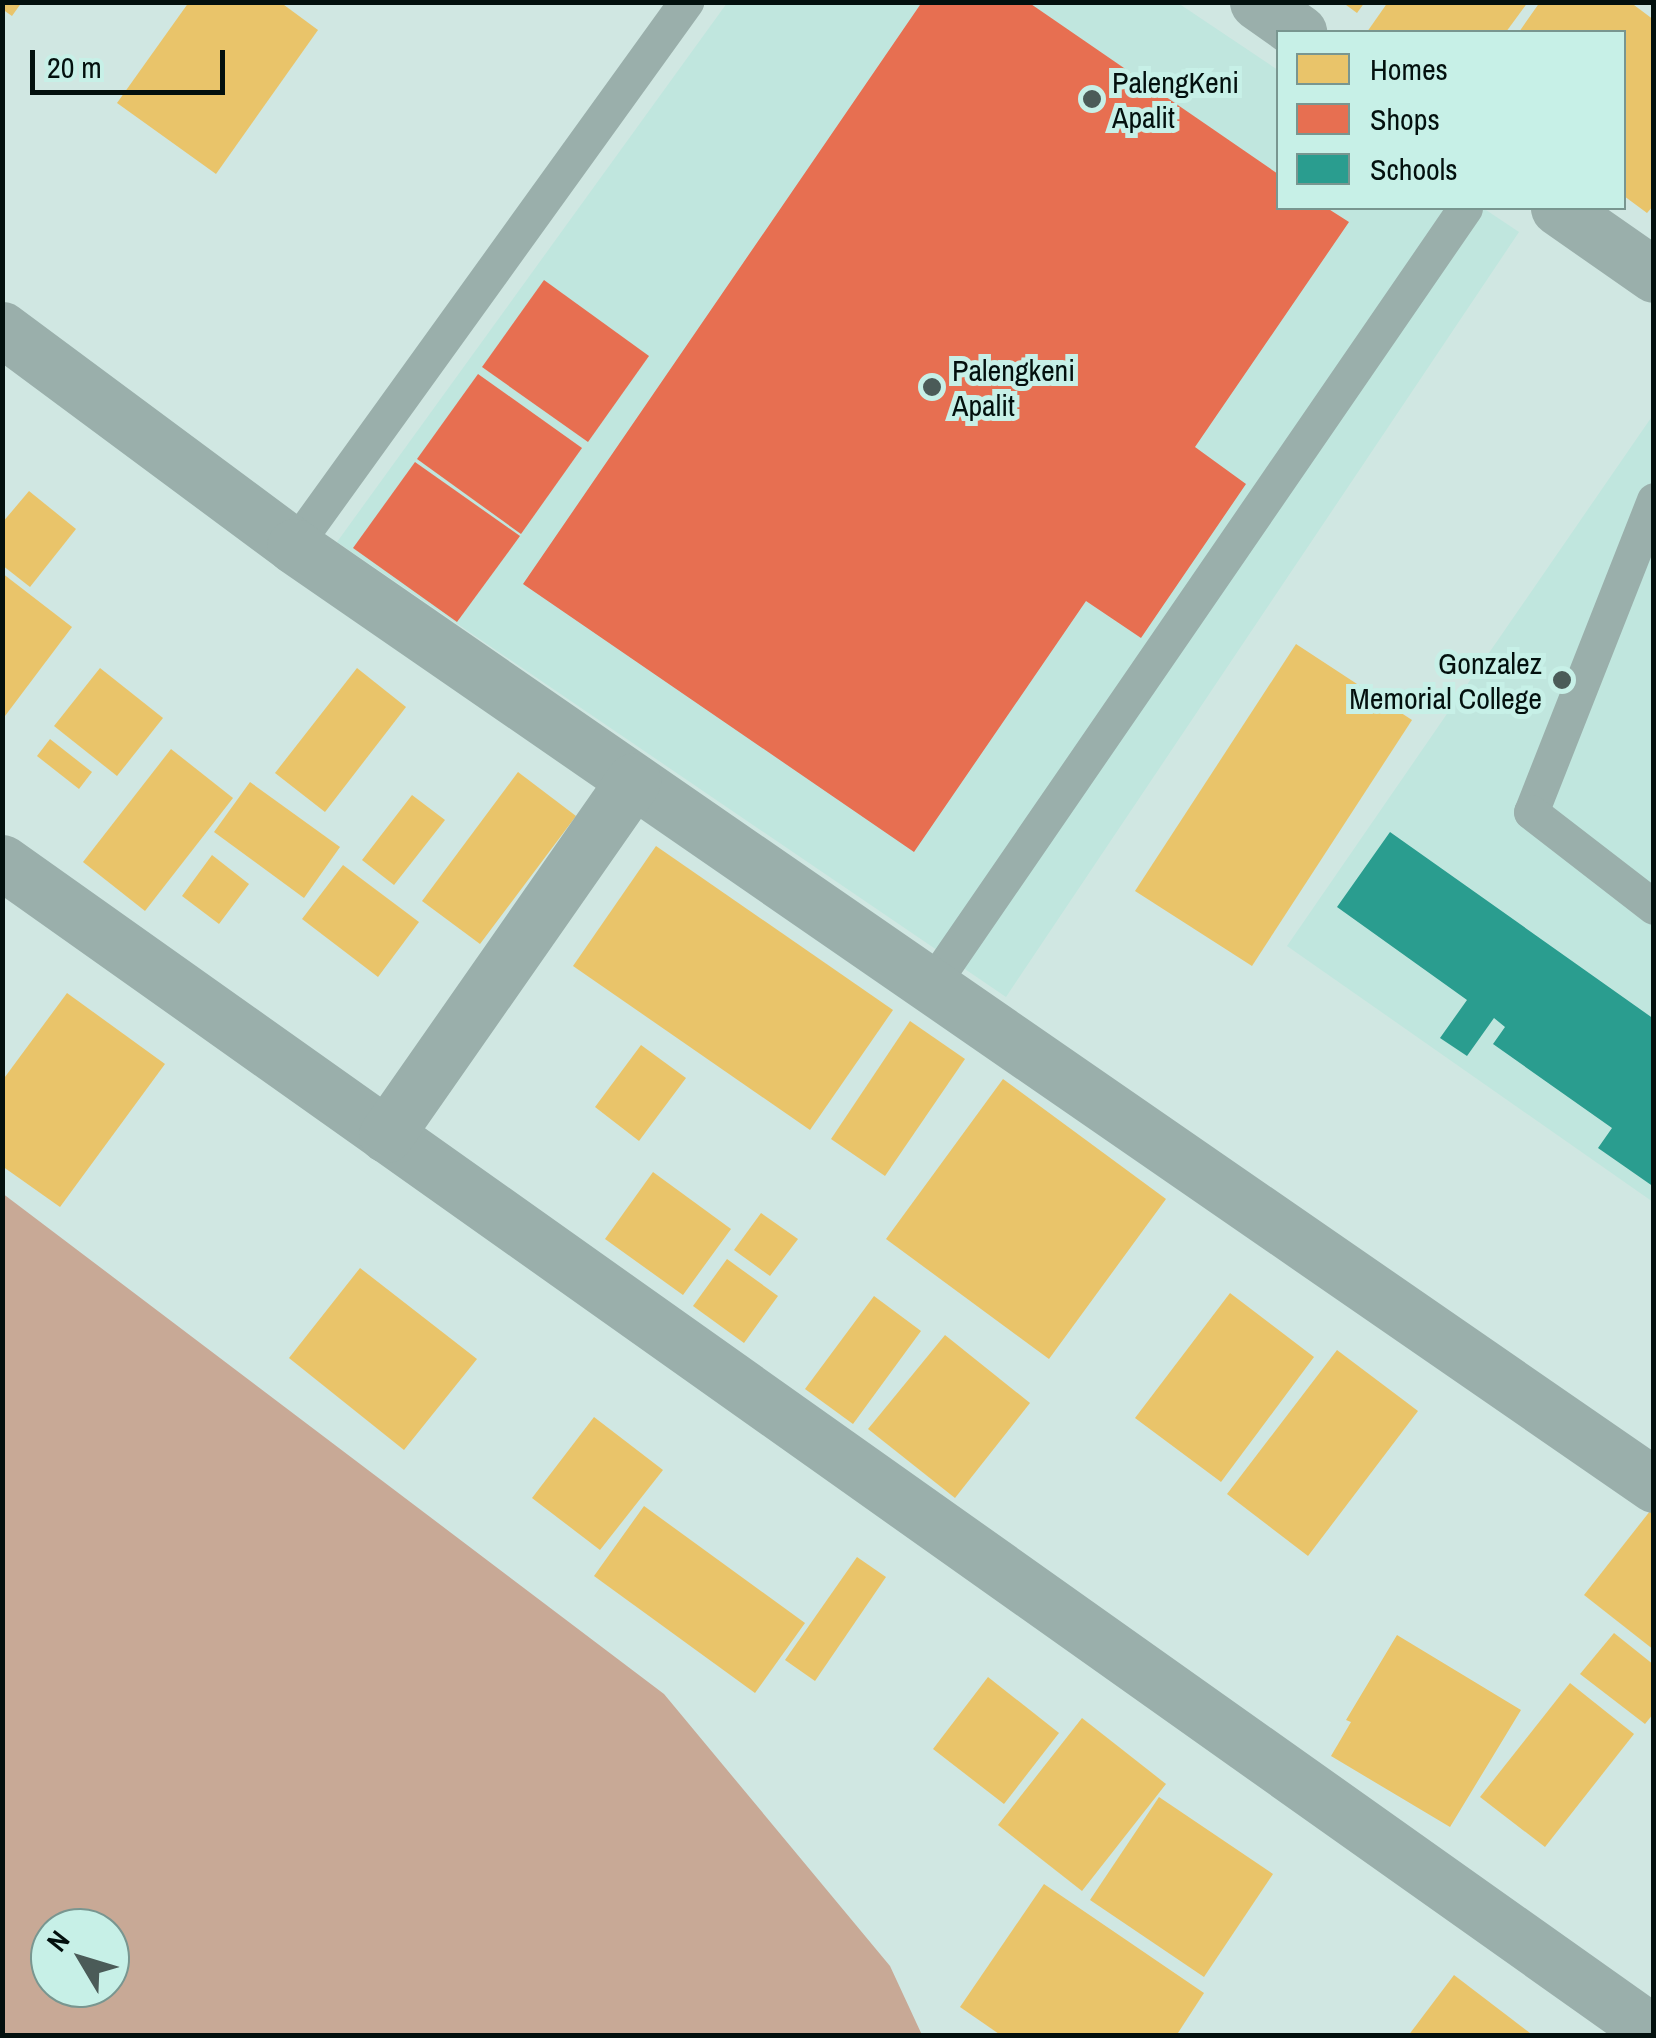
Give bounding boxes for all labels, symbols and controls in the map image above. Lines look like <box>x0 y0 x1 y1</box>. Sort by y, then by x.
scale bar <box>35 30 230 92</box>
legend <box>1276 30 1626 210</box>
text: 20 m <box>47 47 102 87</box>
text: Homes <box>1370 49 1448 89</box>
place label: PalengKeni Apalit <box>1112 64 1239 134</box>
marker: PalengKeni Apalit <box>1081 88 1103 110</box>
text: Shops <box>1370 99 1440 139</box>
text: Schools <box>1370 149 1458 189</box>
place label: Palengkeni Apalit <box>952 352 1075 422</box>
marker: Palengkeni Apalit <box>921 376 943 398</box>
place label: Gonzalez Memorial College <box>1349 645 1542 716</box>
marker: Gonzalez Memorial College <box>1551 669 1573 691</box>
north arrow <box>30 1908 130 2008</box>
text: N <box>38 1923 78 1959</box>

